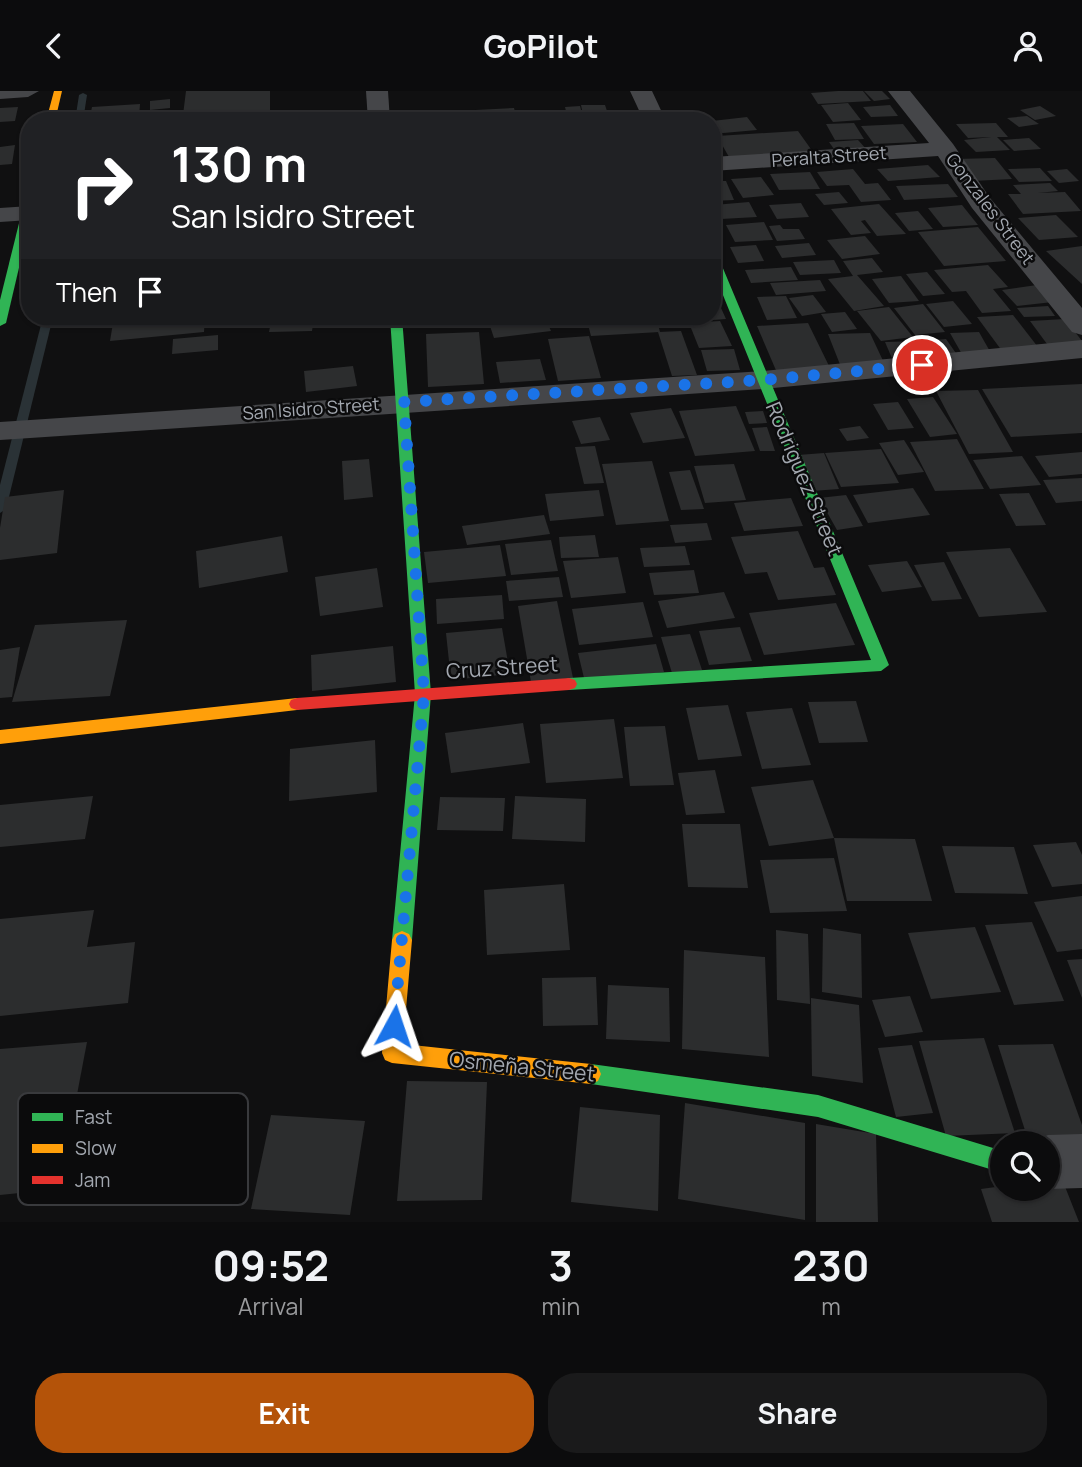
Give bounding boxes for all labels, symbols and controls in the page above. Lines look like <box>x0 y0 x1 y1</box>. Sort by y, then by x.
text: GoPilot <box>483 24 599 68</box>
icon: back <box>35 27 73 65</box>
icon: person <box>1009 27 1047 65</box>
text: 130 m <box>171 130 307 197</box>
icon: right <box>56 140 147 231</box>
street label: Peralta Street <box>771 140 887 172</box>
street label: Gonzales Street <box>941 148 1041 269</box>
text: San Isidro Street <box>171 194 415 238</box>
icon: arrive <box>131 273 169 311</box>
text: Then <box>56 274 117 310</box>
pin <box>892 335 952 395</box>
icon: arrive <box>903 346 941 384</box>
street label: San Isidro Street <box>242 391 380 425</box>
street label: Rodriguez Street <box>760 397 850 560</box>
street label: Cruz Street <box>445 649 559 685</box>
position arrow <box>357 989 431 1063</box>
street label: Osmeña Street <box>448 1044 596 1088</box>
legend <box>18 1093 248 1205</box>
text: Fast <box>75 1104 112 1130</box>
map controls <box>990 1131 1060 1201</box>
button: search <box>990 1131 1060 1201</box>
text: Slow <box>75 1135 117 1161</box>
text: Jam <box>75 1167 110 1193</box>
text: 09:52 <box>212 1236 329 1294</box>
text: 3 <box>549 1236 573 1294</box>
text: 230 <box>792 1236 870 1294</box>
text: Arrival <box>238 1290 304 1322</box>
text: min <box>542 1290 580 1322</box>
text: m <box>821 1290 841 1322</box>
button: Exit <box>35 1373 534 1453</box>
button: Share <box>548 1373 1047 1453</box>

